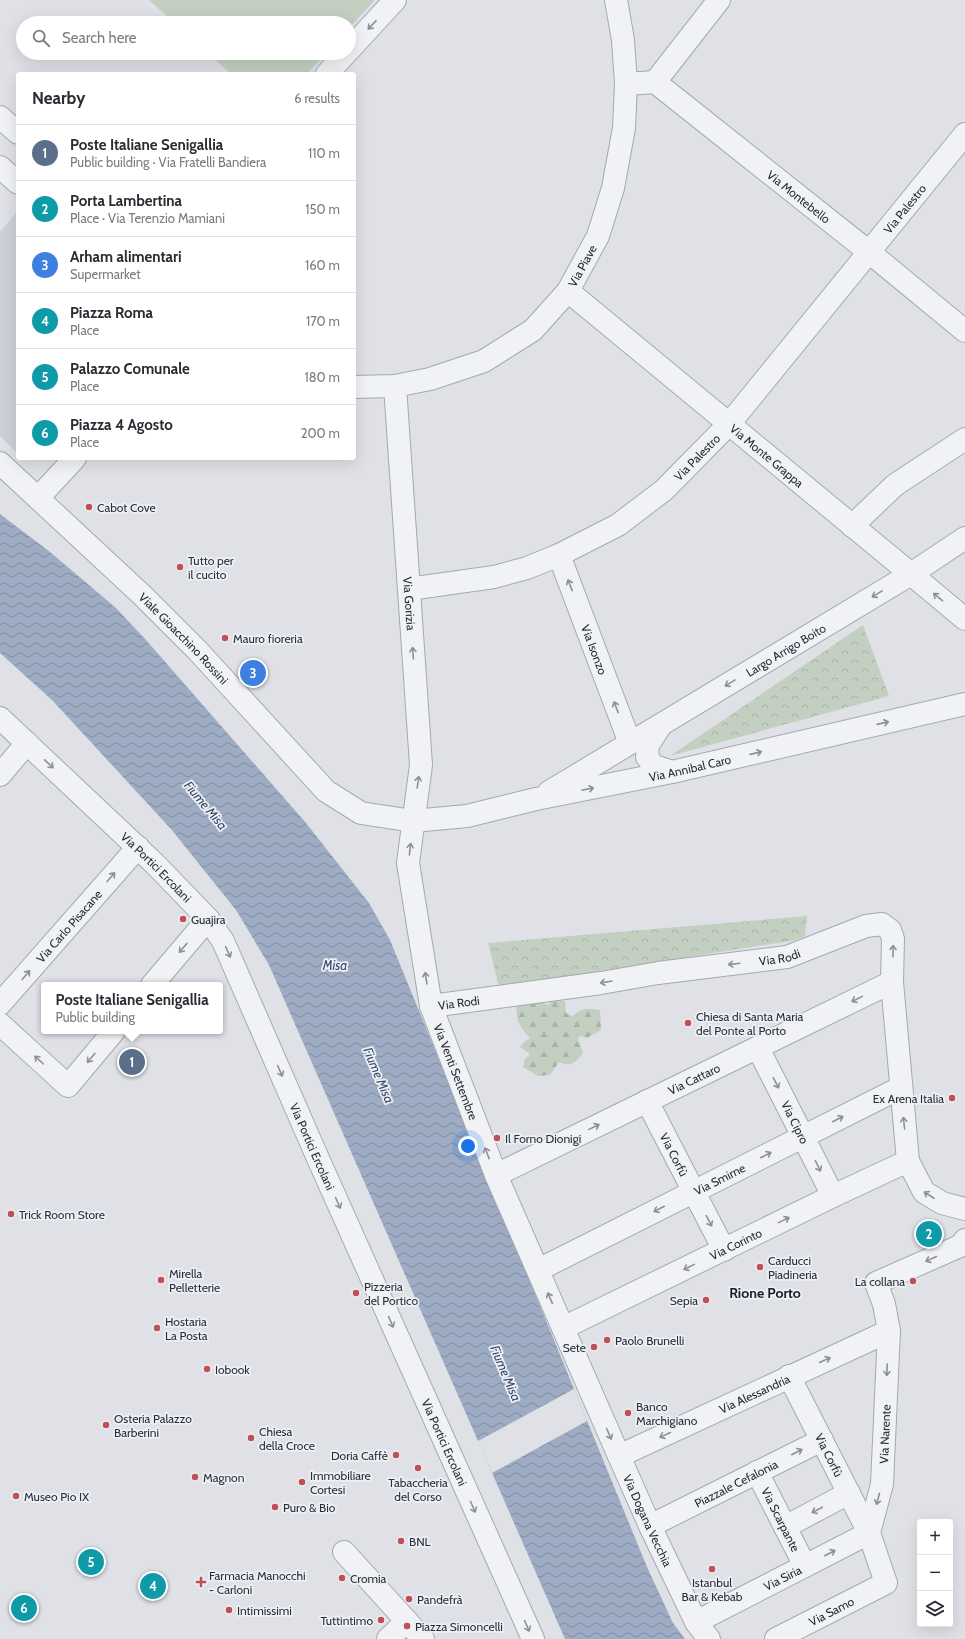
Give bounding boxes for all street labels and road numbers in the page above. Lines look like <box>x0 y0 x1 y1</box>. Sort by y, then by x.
street label: Via Montebello <box>764 167 834 226</box>
street label: Via Palestro <box>880 180 929 236</box>
street label: Via Piave <box>564 242 599 289</box>
street label: Via Monte Grappa <box>727 420 807 490</box>
street label: Via Palestro <box>670 430 723 483</box>
street label: Via Gorizia <box>401 576 419 631</box>
street label: Viale Gioacchino Rossini <box>136 589 232 687</box>
street label: Largo Arrigo Boito <box>743 620 828 679</box>
street label: Via Isonzo <box>578 622 611 677</box>
street label: Via Annibal Caro <box>647 751 733 784</box>
street label: Via Portici Ercolani <box>118 829 195 905</box>
street label: Via Carlo Pisacane <box>33 886 105 965</box>
street label: Via Rodi <box>758 945 802 968</box>
street label: Via Rodi <box>437 992 480 1012</box>
street label: Via Venti Settembre <box>431 1021 482 1122</box>
street label: Via Cattaro <box>665 1059 723 1098</box>
street label: Via Cipro <box>778 1098 813 1146</box>
street label: Via Portici Ercolani <box>287 1101 338 1192</box>
street label: Via Corfù <box>657 1130 692 1179</box>
street label: Via Smirne <box>691 1160 748 1198</box>
street label: Via Corinto <box>707 1224 764 1263</box>
street label: Via Alessandria <box>716 1370 792 1416</box>
street label: Via Portici Ercolani <box>419 1396 471 1488</box>
street label: Via Narente <box>875 1404 893 1464</box>
street label: Via Corfù <box>812 1431 846 1479</box>
street label: Piazzale Cefalonia <box>692 1456 780 1510</box>
street label: Via Dogana Vecchia <box>621 1472 676 1569</box>
street label: Via Scarpante <box>758 1485 804 1554</box>
street label: Via Siria <box>761 1562 804 1594</box>
street label: Via Samo <box>806 1593 857 1629</box>

